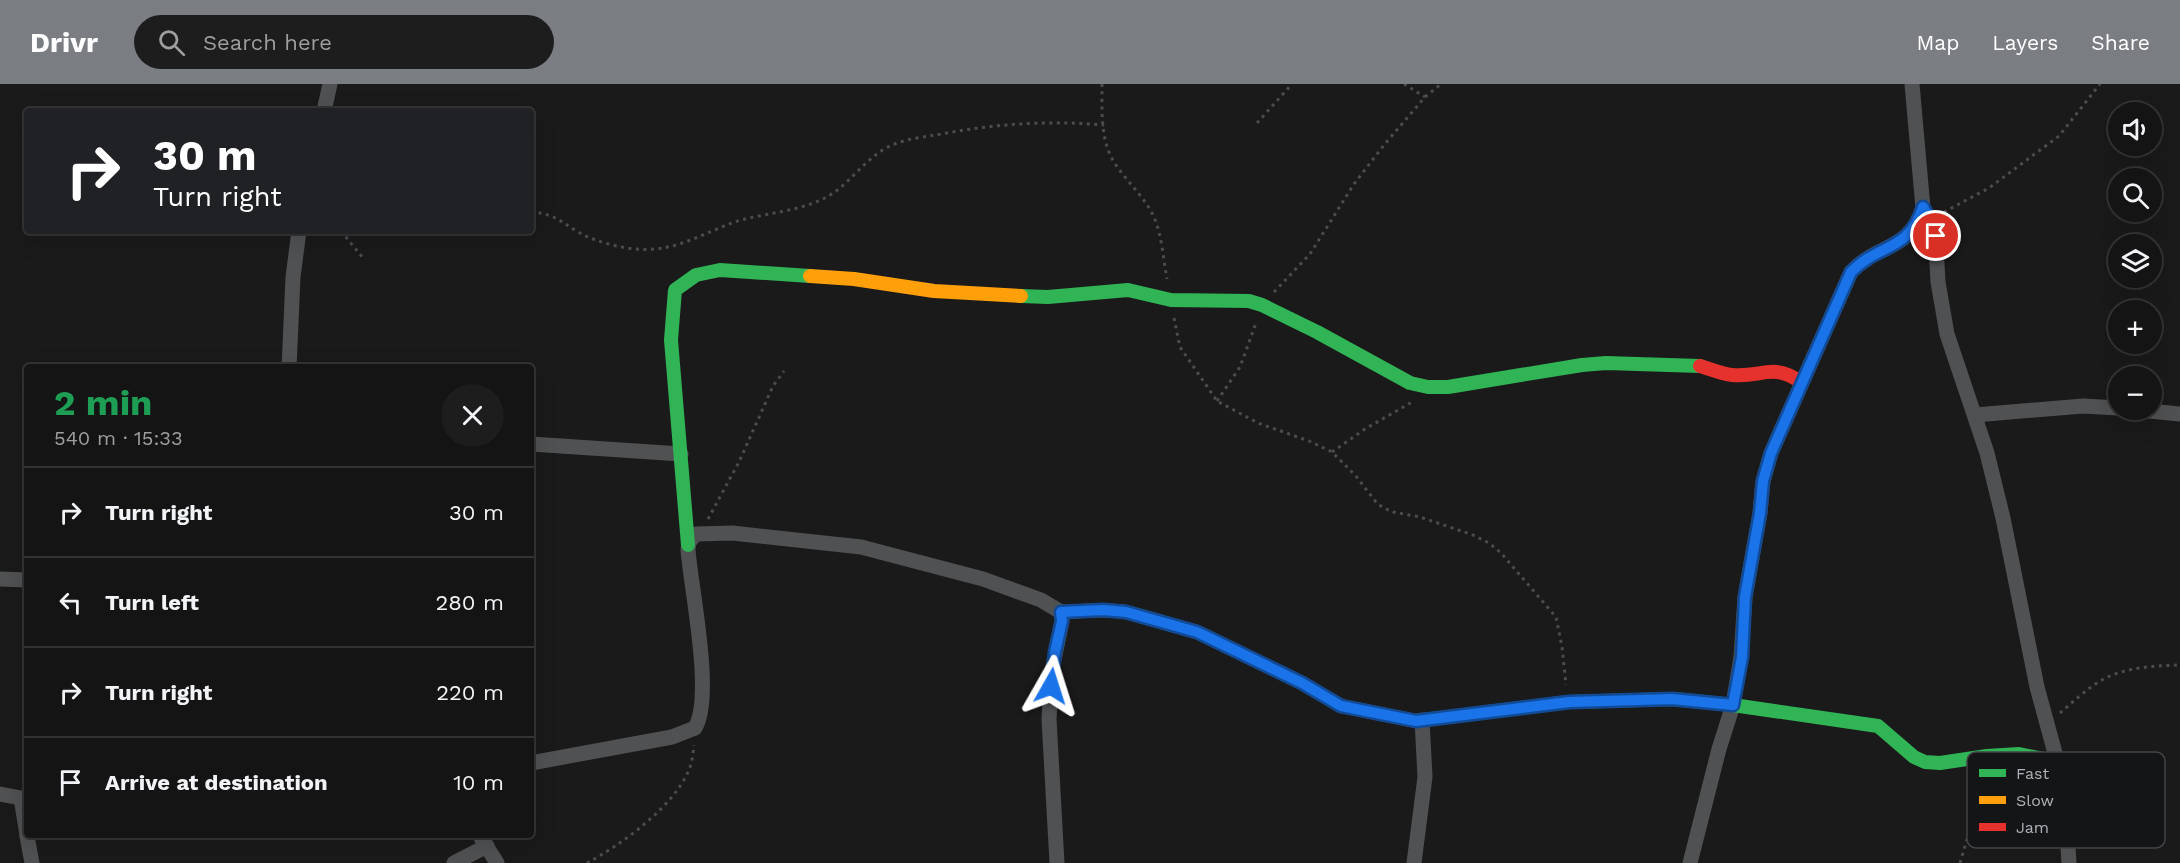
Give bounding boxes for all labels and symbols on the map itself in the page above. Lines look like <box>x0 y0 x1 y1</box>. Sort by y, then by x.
pin <box>1910 210 1961 261</box>
position arrow <box>1019 654 1083 718</box>
legend <box>1967 752 2165 848</box>
text: Fast <box>2016 764 2049 783</box>
text: Slow <box>2016 791 2054 810</box>
text: Jam <box>2016 818 2049 837</box>

